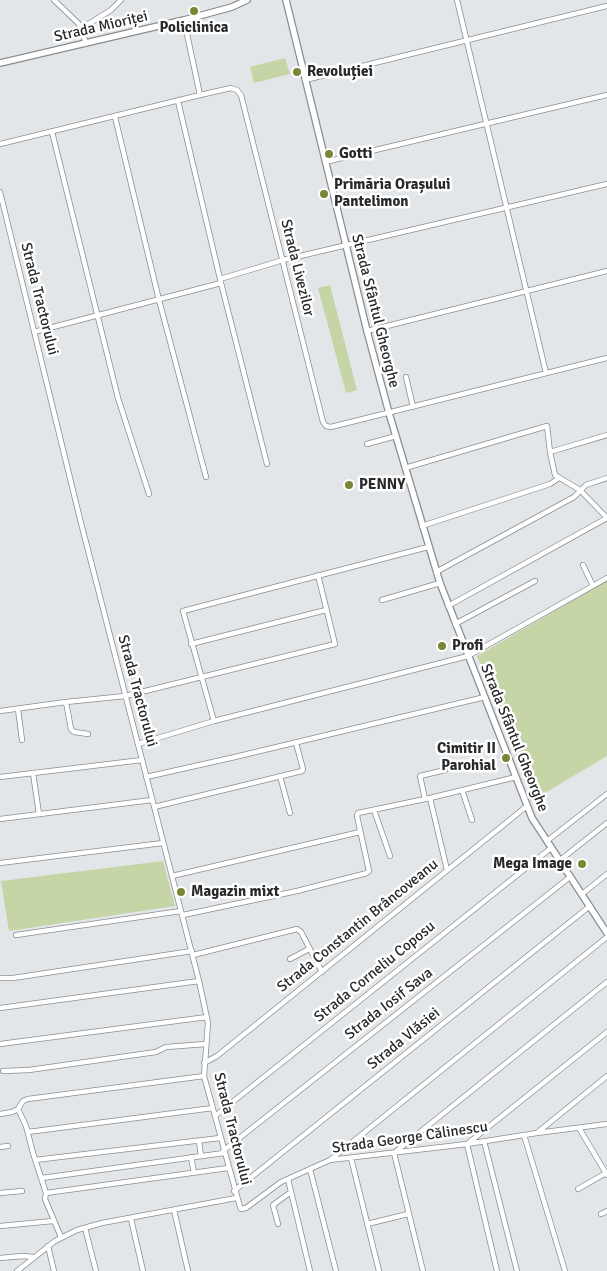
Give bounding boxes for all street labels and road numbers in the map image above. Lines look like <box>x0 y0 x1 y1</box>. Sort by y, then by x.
street label: Strada Mioriței <box>52 7 150 47</box>
street label: Strada Livezilor <box>276 218 318 318</box>
street label: Strada Sfântul Gheorghe <box>347 232 403 390</box>
street label: Strada Tractorului <box>16 241 62 357</box>
street label: Strada Tractorului <box>113 633 161 749</box>
street label: Strada Sfântul Gheorghe <box>476 661 552 815</box>
street label: Strada Constantin Brâncoveanu <box>274 856 442 996</box>
street label: Strada Corneliu Coposu <box>311 918 439 1026</box>
street label: Strada Iosif Sava <box>341 964 437 1044</box>
street label: Strada Vlăsiei <box>364 1004 444 1074</box>
street label: Strada Tractorului <box>209 1071 255 1187</box>
street label: Strada George Călinescu <box>331 1118 489 1158</box>

